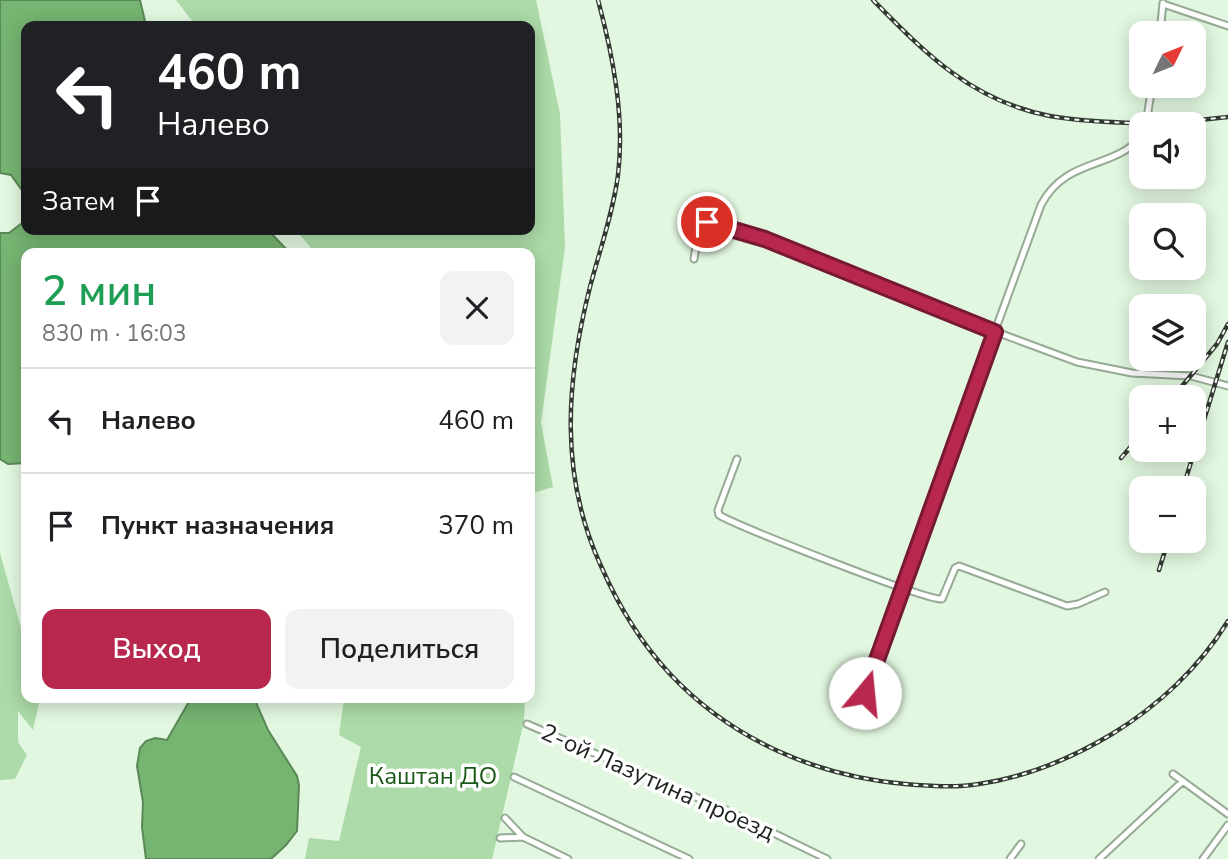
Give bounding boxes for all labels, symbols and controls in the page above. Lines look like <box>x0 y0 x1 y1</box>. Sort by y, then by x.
north arrow <box>1129 21 1206 98</box>
map controls <box>1129 21 1206 553</box>
text: 460 m <box>157 39 301 106</box>
icon: left <box>42 49 133 140</box>
text: Налево <box>157 103 270 146</box>
button: sound <box>1129 112 1206 189</box>
icon: arrive <box>129 182 167 220</box>
text: Затем <box>42 184 115 219</box>
pin <box>677 192 737 252</box>
icon: arrive <box>688 203 726 241</box>
button: search <box>1129 203 1206 280</box>
text: 2 мин <box>42 263 156 320</box>
button: close <box>440 271 514 345</box>
button: layers <box>1129 294 1206 371</box>
text: 830 m · 16:03 <box>42 318 187 349</box>
button: + <box>1129 385 1206 462</box>
icon: left <box>42 402 80 440</box>
text: Налево <box>101 403 196 438</box>
text: 460 m <box>438 403 514 438</box>
button: − <box>1129 476 1206 553</box>
icon: arrive <box>42 507 80 545</box>
text: Пункт назначения <box>101 508 334 543</box>
text: 370 m <box>438 508 514 543</box>
button: Выход <box>42 609 271 689</box>
button: Поделиться <box>285 609 514 689</box>
position arrow <box>828 656 902 730</box>
street label: 2-ой Лазутина проезд <box>536 716 780 848</box>
park label: Каштан ДО <box>369 760 497 792</box>

